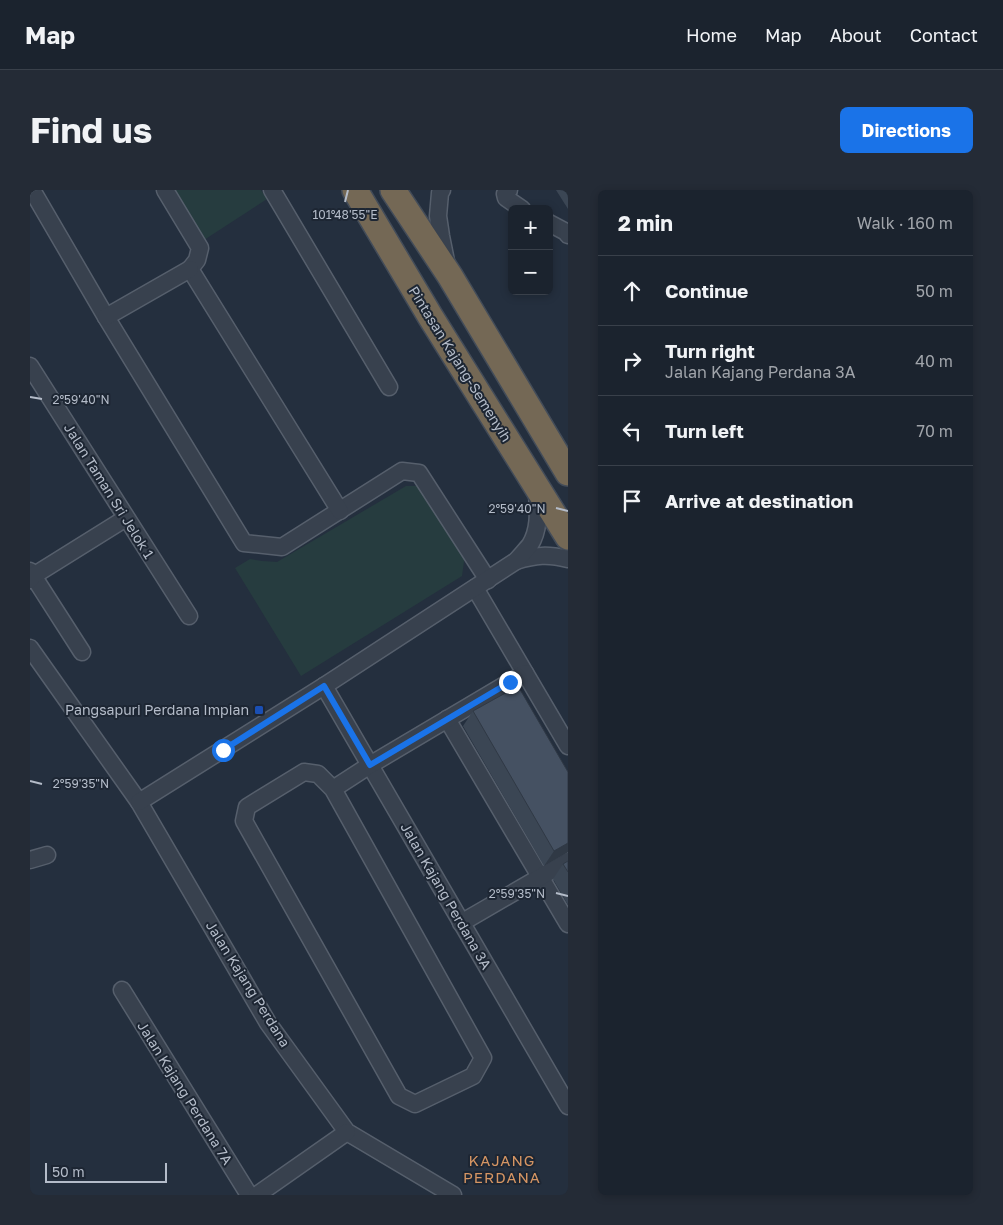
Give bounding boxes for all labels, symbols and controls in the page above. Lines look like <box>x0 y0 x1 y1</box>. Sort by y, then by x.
text: Map <box>25 20 75 49</box>
text: Home <box>686 24 737 46</box>
text: Map <box>765 24 802 46</box>
text: About <box>830 24 882 46</box>
text: Contact <box>910 24 978 46</box>
button: Directions <box>840 107 973 153</box>
text: Find us <box>30 109 152 151</box>
map controls <box>508 205 553 295</box>
button: + <box>508 205 553 250</box>
text: 101°48'55"E <box>313 207 377 222</box>
text: 2 min <box>618 210 673 236</box>
text: Walk · 160 m <box>857 213 953 233</box>
button: − <box>508 250 553 295</box>
icon: ahead <box>618 277 646 305</box>
text: Continue <box>665 279 748 302</box>
text: 50 m <box>916 281 953 301</box>
street label: Pintasan Kajang-Semenyih <box>405 283 515 445</box>
text: Turn right <box>665 339 755 362</box>
icon: right <box>618 347 646 375</box>
text: 40 m <box>915 351 953 371</box>
text: Jalan Kajang Perdana 3A <box>665 362 855 382</box>
text: 2°59'40"N <box>52 392 110 407</box>
icon: left <box>618 417 646 445</box>
text: Turn left <box>665 419 744 442</box>
street label: Jalan Taman Sri Jelok 1 <box>61 420 158 562</box>
text: 70 m <box>916 421 953 441</box>
icon: arrive <box>618 487 646 515</box>
text: Arrive at destination <box>665 489 853 512</box>
text: 2°59'40"N <box>488 501 546 516</box>
route end <box>499 671 522 694</box>
place label: Pangsapuri Perdana Impian <box>65 701 249 718</box>
marker: Pangsapuri Perdana Impian <box>253 704 265 716</box>
route start <box>212 739 235 762</box>
text: 2°59'35"N <box>53 776 109 791</box>
street label: Jalan Kajang Perdana 3A <box>397 819 496 973</box>
text: 2°59'35"N <box>489 886 545 901</box>
street label: Jalan Kajang Perdana <box>203 918 294 1050</box>
street label: Jalan Kajang Perdana 7A <box>134 1018 237 1168</box>
district label: KAJANG PERDANA <box>463 1151 541 1186</box>
scale bar <box>45 1160 168 1183</box>
text: 50 m <box>52 1163 85 1180</box>

